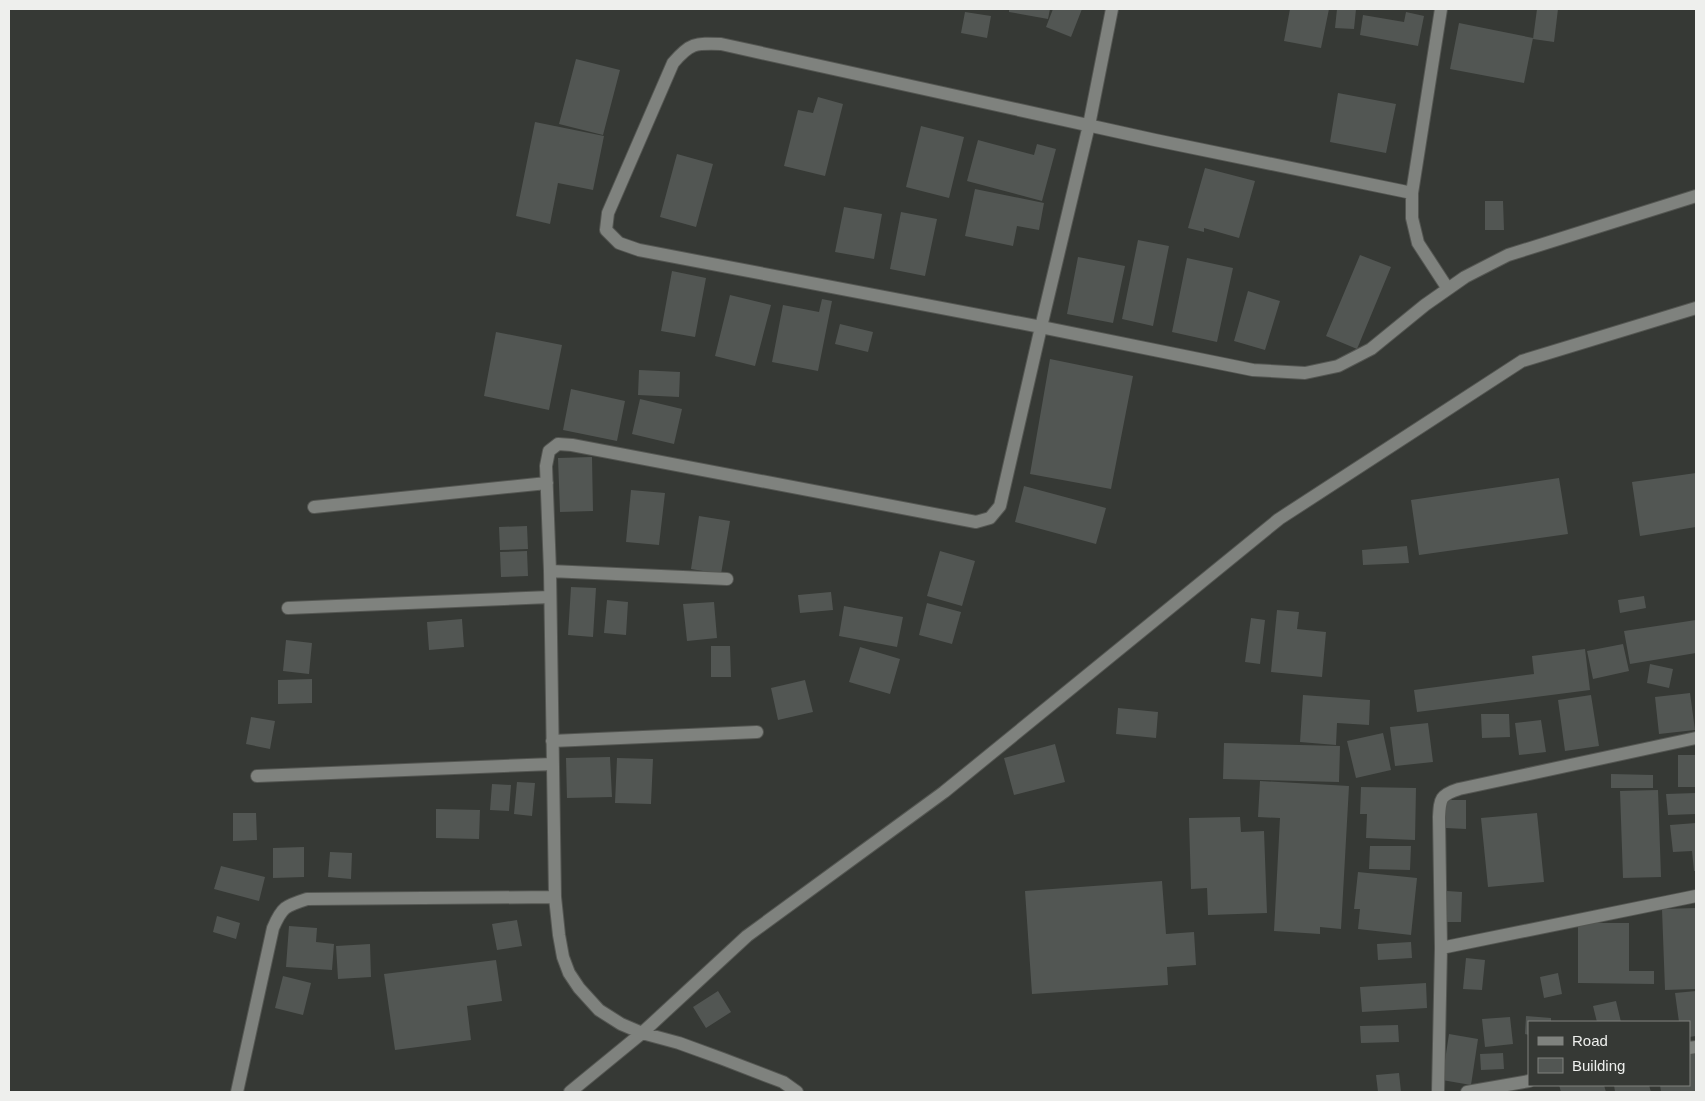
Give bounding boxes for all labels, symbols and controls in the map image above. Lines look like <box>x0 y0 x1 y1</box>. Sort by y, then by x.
legend <box>1528 1021 1690 1086</box>
text: Road <box>1572 1032 1608 1049</box>
text: Building <box>1572 1057 1625 1074</box>

